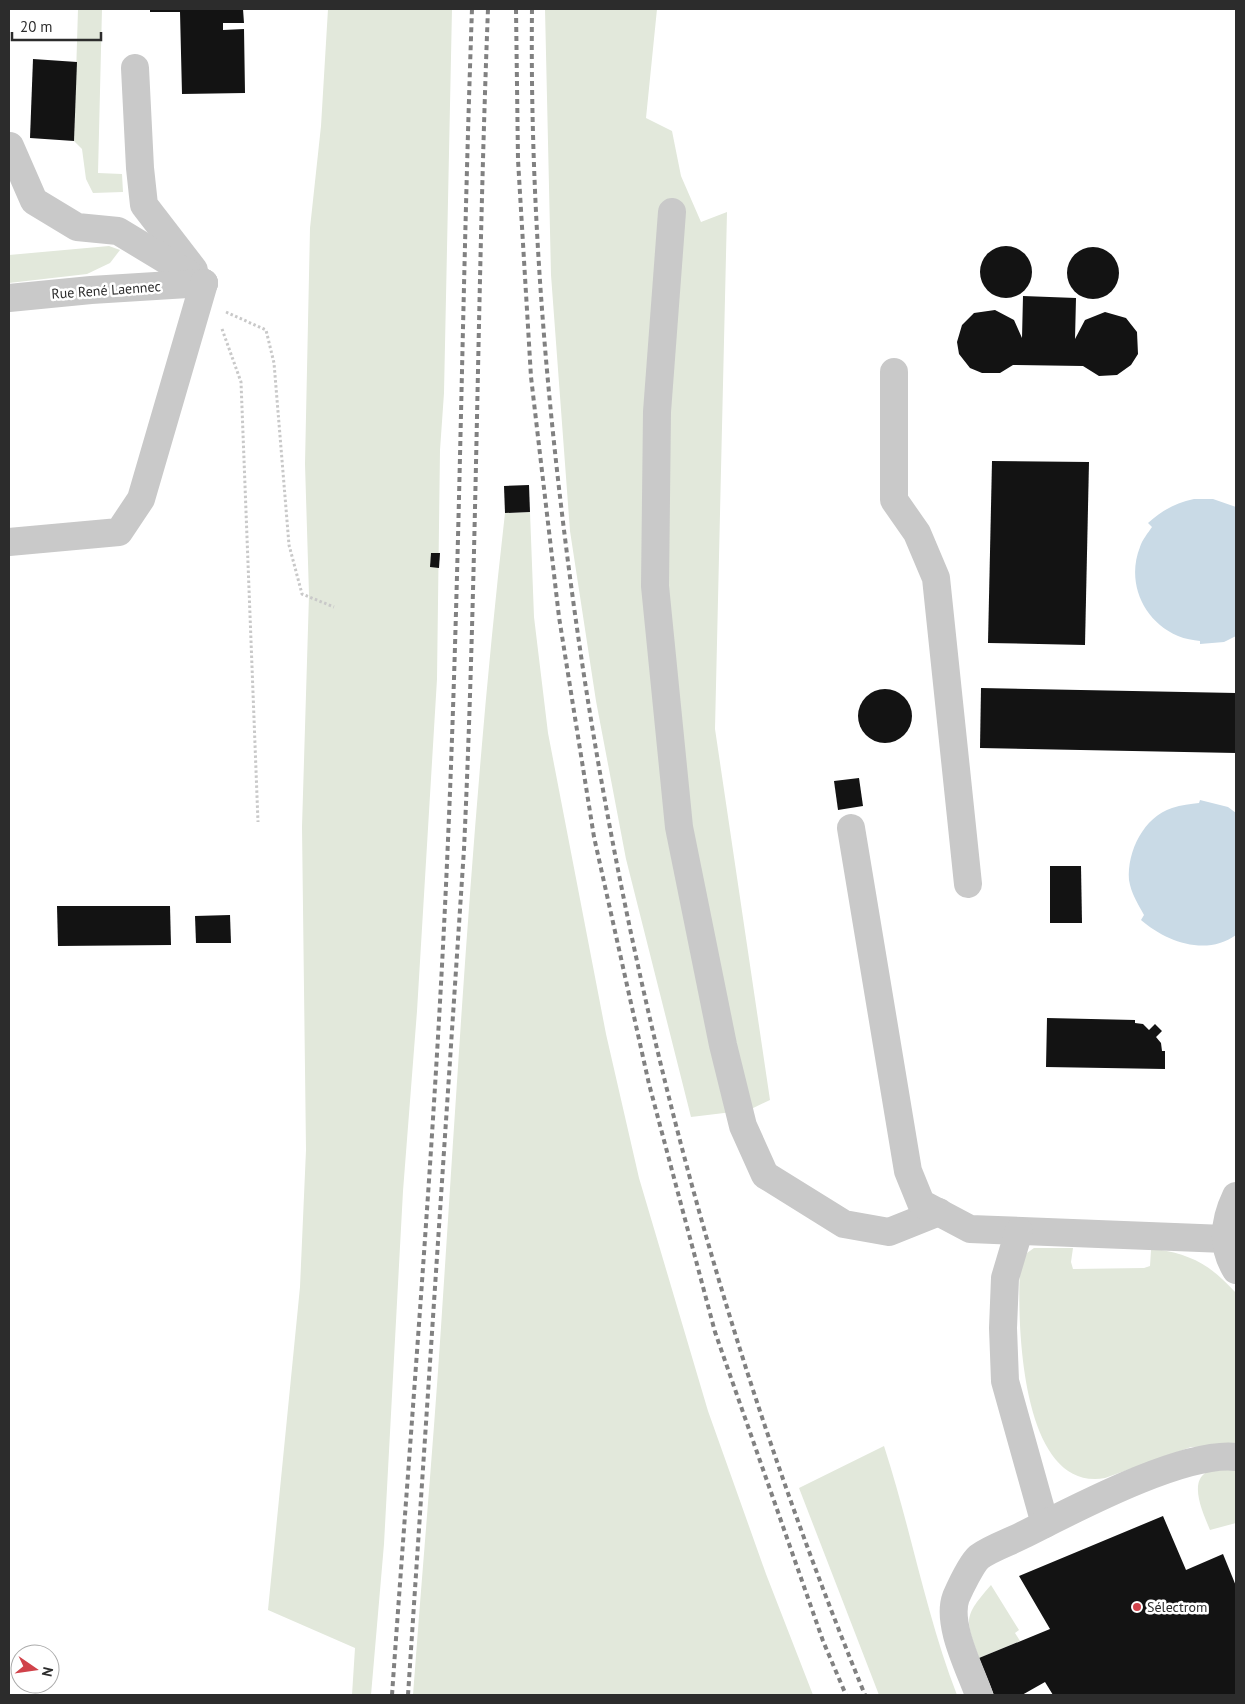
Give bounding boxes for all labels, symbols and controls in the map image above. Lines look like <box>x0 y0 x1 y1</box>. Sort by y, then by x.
scale bar <box>12 10 101 42</box>
text: 20 m <box>20 17 53 36</box>
street label: Rue René Laennec <box>51 277 161 303</box>
place label: Sélectrom <box>1147 1598 1207 1616</box>
marker: Sélectrom <box>1131 1601 1143 1613</box>
north arrow <box>10 1644 60 1694</box>
text: N <box>38 1665 57 1678</box>

